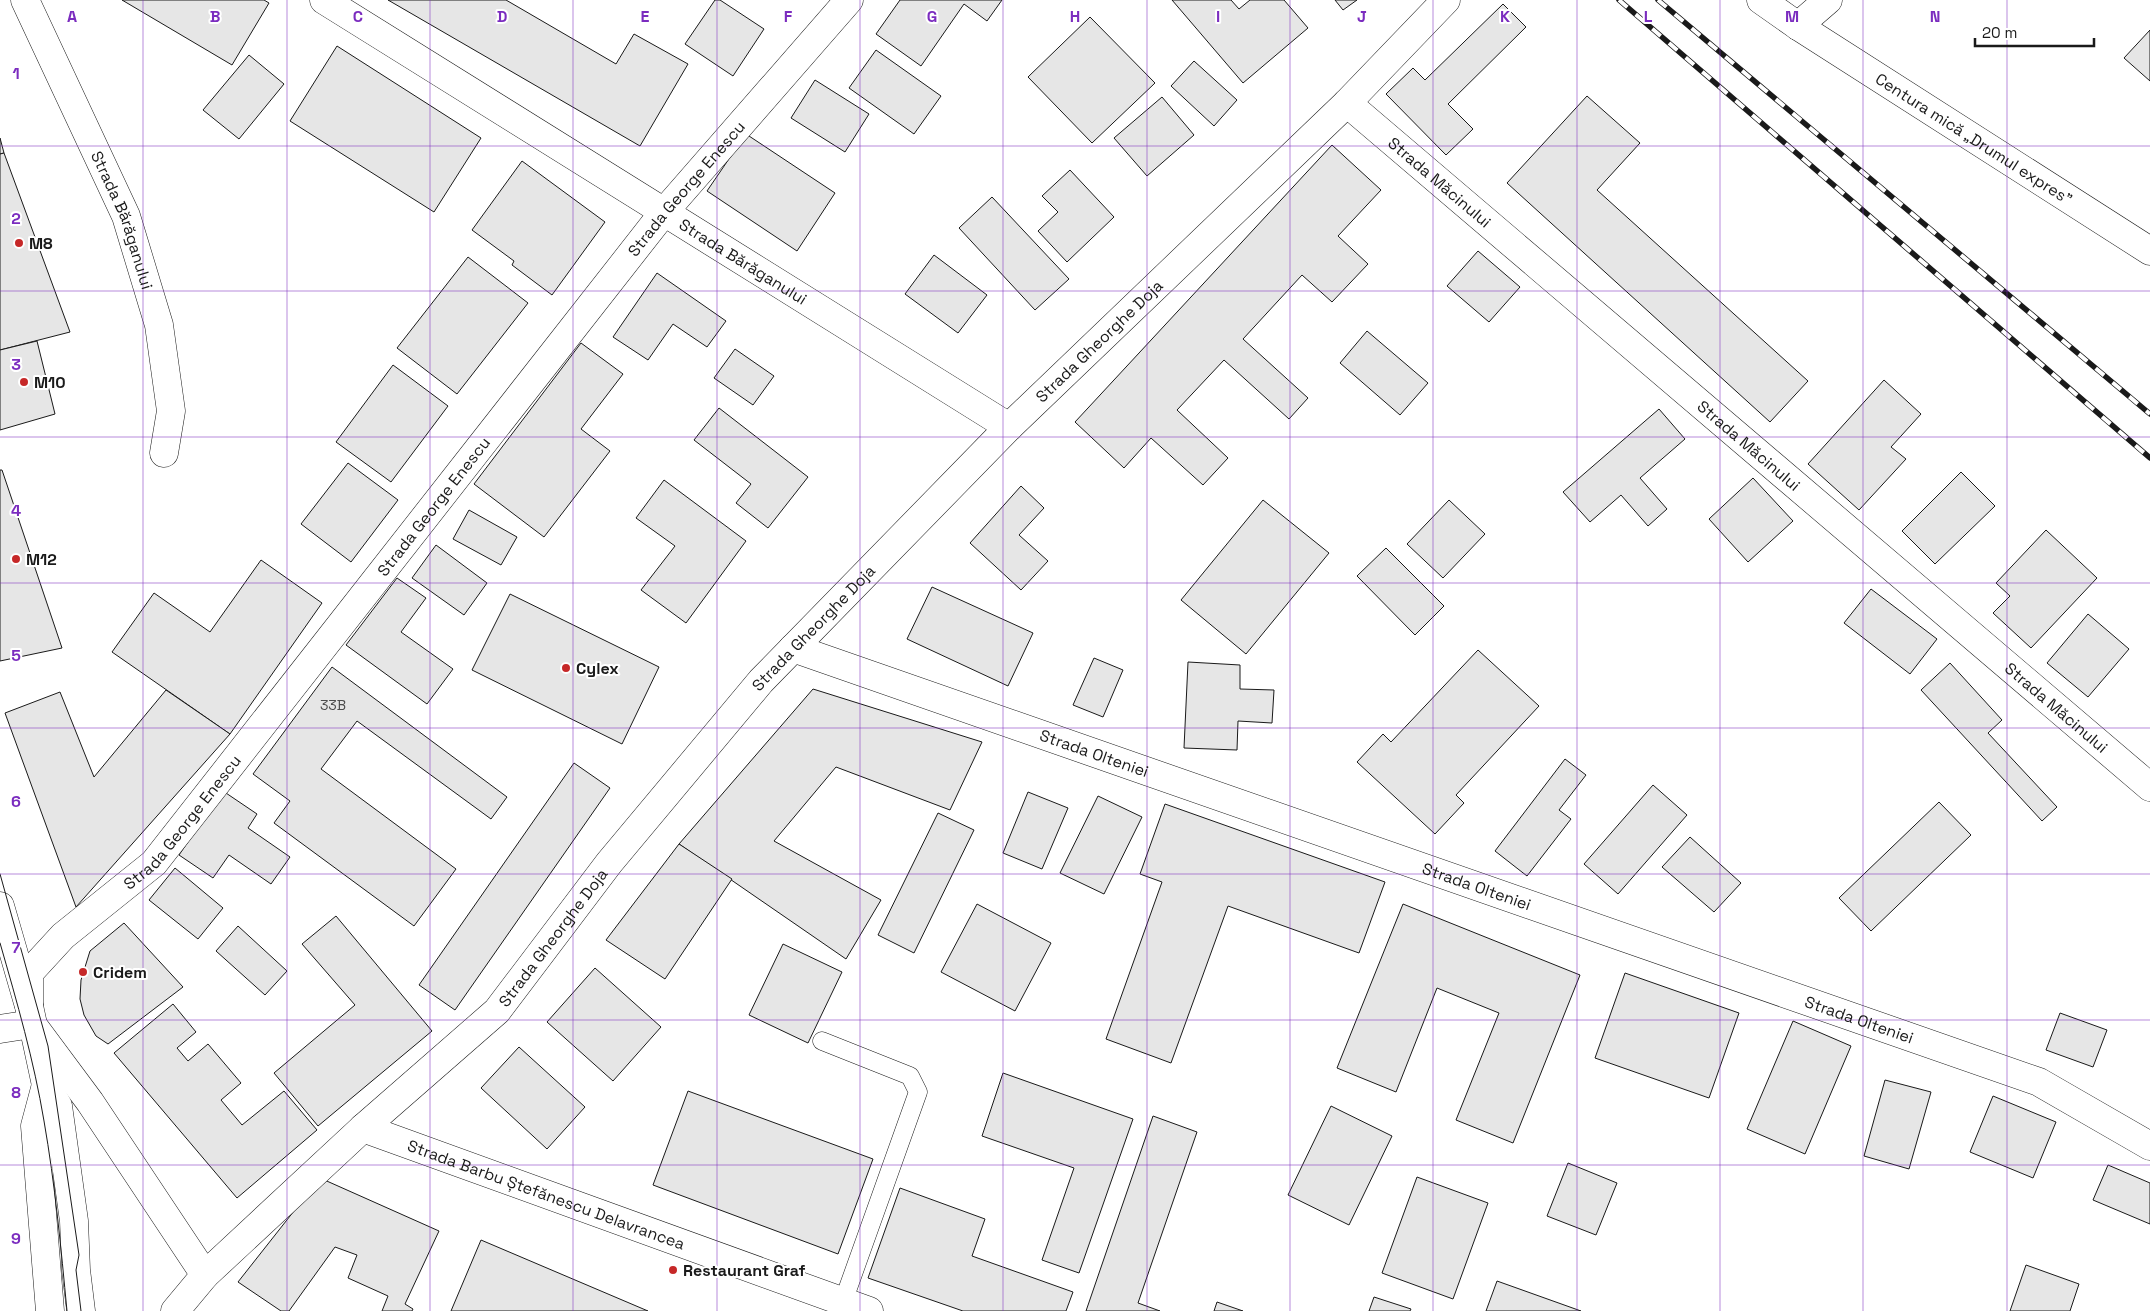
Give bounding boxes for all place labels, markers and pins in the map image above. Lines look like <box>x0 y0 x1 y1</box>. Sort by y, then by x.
place label: M8 <box>29 233 53 254</box>
marker: M8 <box>13 237 25 249</box>
place label: M10 <box>34 372 66 393</box>
marker: M10 <box>18 376 30 388</box>
place label: M12 <box>26 549 57 570</box>
marker: M12 <box>10 553 22 565</box>
place label: Cylex <box>576 658 619 679</box>
marker: Cylex <box>560 662 572 674</box>
place label: Cridem <box>93 962 147 983</box>
marker: Cridem <box>77 966 89 978</box>
place label: Restaurant Graf <box>683 1260 806 1281</box>
marker: Restaurant Graf <box>667 1264 679 1276</box>

